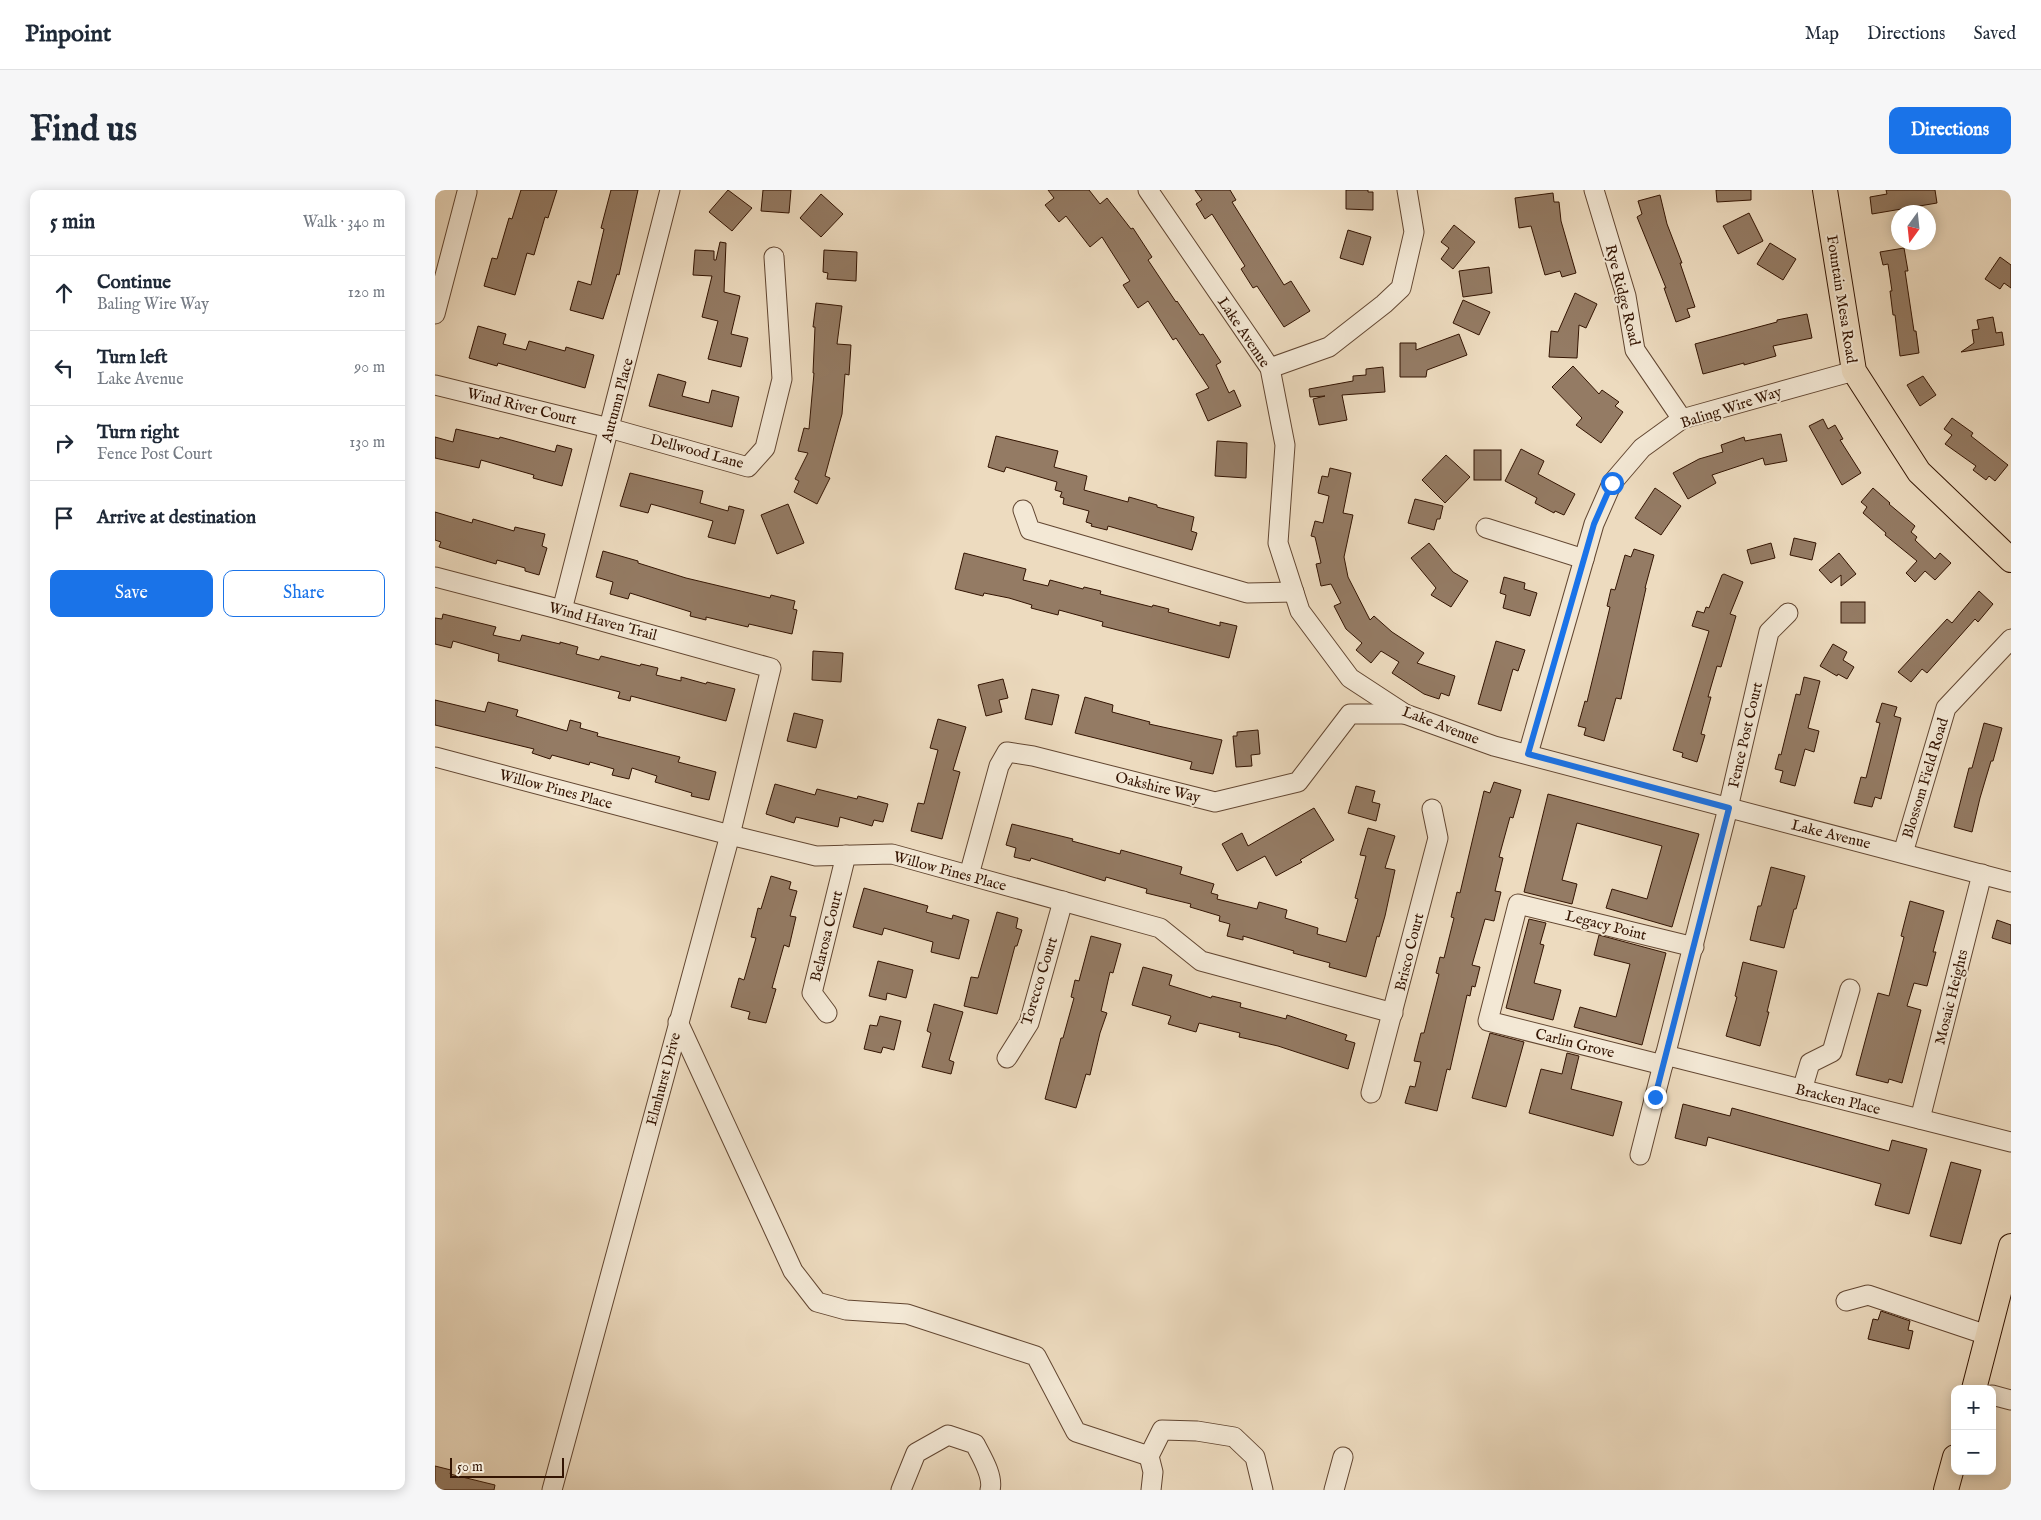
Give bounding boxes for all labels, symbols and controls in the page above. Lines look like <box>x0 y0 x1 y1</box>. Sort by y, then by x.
text: Pinpoint <box>25 19 111 50</box>
text: Map <box>1805 23 1839 46</box>
text: Directions <box>1867 23 1945 46</box>
text: Saved <box>1973 23 2016 46</box>
button: Directions <box>1889 107 2011 154</box>
text: Find us <box>30 108 137 153</box>
north arrow <box>1891 205 1936 250</box>
text: 5 min <box>50 209 95 236</box>
text: Walk · 340 m <box>303 213 385 233</box>
street label: Fountain Mesa Road <box>1822 233 1861 366</box>
street label: Rye Ridge Road <box>1601 243 1645 349</box>
text: Continue <box>97 271 171 295</box>
icon: ahead <box>50 279 78 307</box>
text: 120 m <box>348 283 385 303</box>
street label: Lake Avenue <box>1213 293 1274 371</box>
text: Baling Wire Way <box>97 295 209 315</box>
text: Turn left <box>97 346 168 370</box>
icon: left <box>50 354 78 382</box>
street label: Autumn Place <box>597 356 638 445</box>
text: 90 m <box>354 358 385 378</box>
text: Lake Avenue <box>97 370 183 390</box>
street label: Baling Wire Way <box>1678 382 1785 433</box>
street label: Wind River Court <box>465 384 579 429</box>
text: Turn right <box>97 421 179 445</box>
icon: right <box>50 429 78 457</box>
street label: Dellwood Lane <box>648 430 746 473</box>
text: 130 m <box>349 433 385 453</box>
text: Fence Post Court <box>97 445 212 465</box>
route start <box>1601 472 1624 495</box>
icon: arrive <box>50 504 78 532</box>
text: Arrive at destination <box>97 506 256 530</box>
button: Save <box>50 570 213 617</box>
button: Share <box>223 570 385 617</box>
street label: Wind Haven Trail <box>547 598 660 645</box>
street label: Fence Post Court <box>1724 680 1767 790</box>
street label: Lake Avenue <box>1400 702 1482 749</box>
street label: Blossom Field Road <box>1898 715 1953 841</box>
street label: Willow Pines Place <box>497 765 615 814</box>
street label: Oakshire Way <box>1113 768 1203 807</box>
street label: Lake Avenue <box>1789 815 1873 854</box>
street label: Willow Pines Place <box>891 847 1009 896</box>
street label: Belarosa Court <box>806 889 847 984</box>
street label: Legacy Point <box>1563 906 1648 945</box>
street label: Brisco Court <box>1391 911 1428 993</box>
street label: Torecco Court <box>1017 935 1062 1028</box>
street label: Mosaic Heights <box>1930 948 1973 1047</box>
street label: Carlin Grove <box>1533 1024 1617 1063</box>
street label: Elmhurst Drive <box>642 1030 685 1128</box>
street label: Bracken Place <box>1793 1080 1883 1119</box>
route end <box>1644 1086 1667 1109</box>
map controls <box>1951 1385 1996 1475</box>
button: + <box>1951 1385 1996 1430</box>
button: − <box>1951 1430 1996 1475</box>
scale bar <box>450 1455 564 1478</box>
text: 50 m <box>457 1458 483 1476</box>

